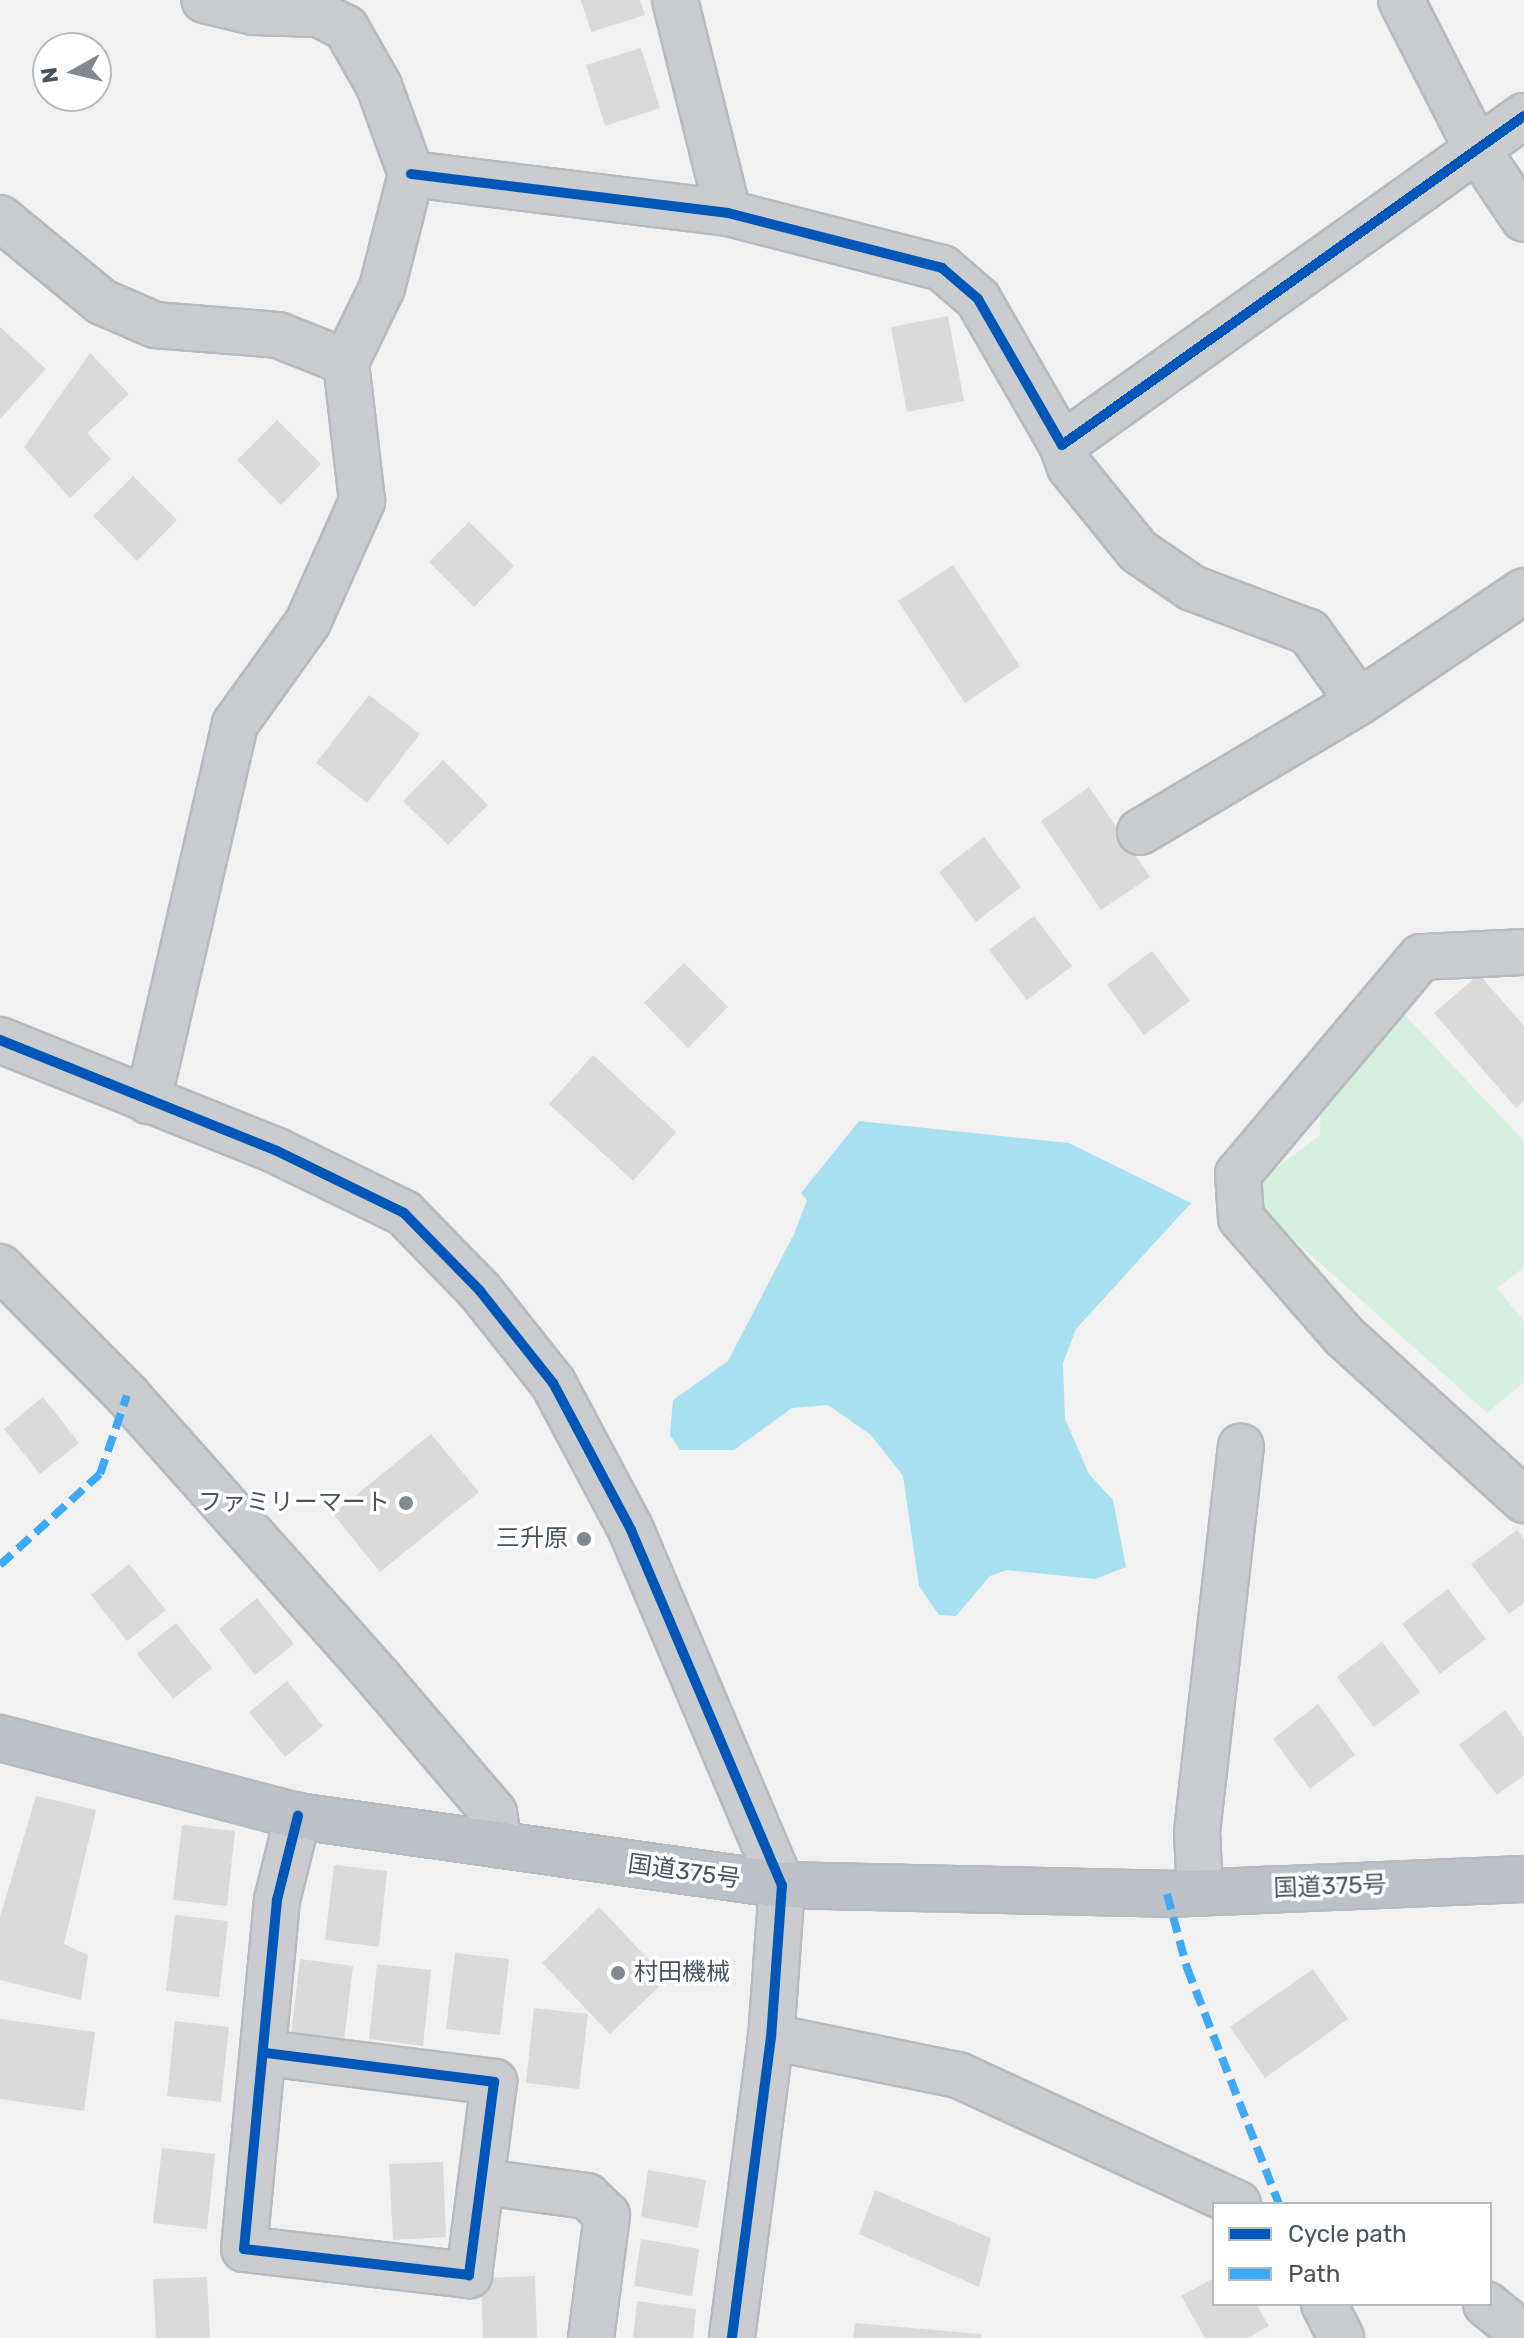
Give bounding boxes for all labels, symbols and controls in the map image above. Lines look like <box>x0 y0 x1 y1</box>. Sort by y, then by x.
north arrow <box>32 32 112 112</box>
text: N <box>35 65 64 85</box>
place label: ファミリーマート <box>198 1489 390 1517</box>
marker: ファミリーマート <box>397 1494 415 1512</box>
place label: 三升原 <box>496 1525 568 1553</box>
marker: 三升原 <box>575 1530 593 1548</box>
street label: 国道375号 <box>626 1850 742 1894</box>
street label: 国道375号 <box>1273 1871 1387 1903</box>
place label: 村田機械 <box>634 1959 730 1987</box>
marker: 村田機械 <box>609 1964 627 1982</box>
legend <box>1212 2202 1492 2306</box>
text: Cycle path <box>1288 2220 1407 2248</box>
text: Path <box>1288 2260 1340 2288</box>

